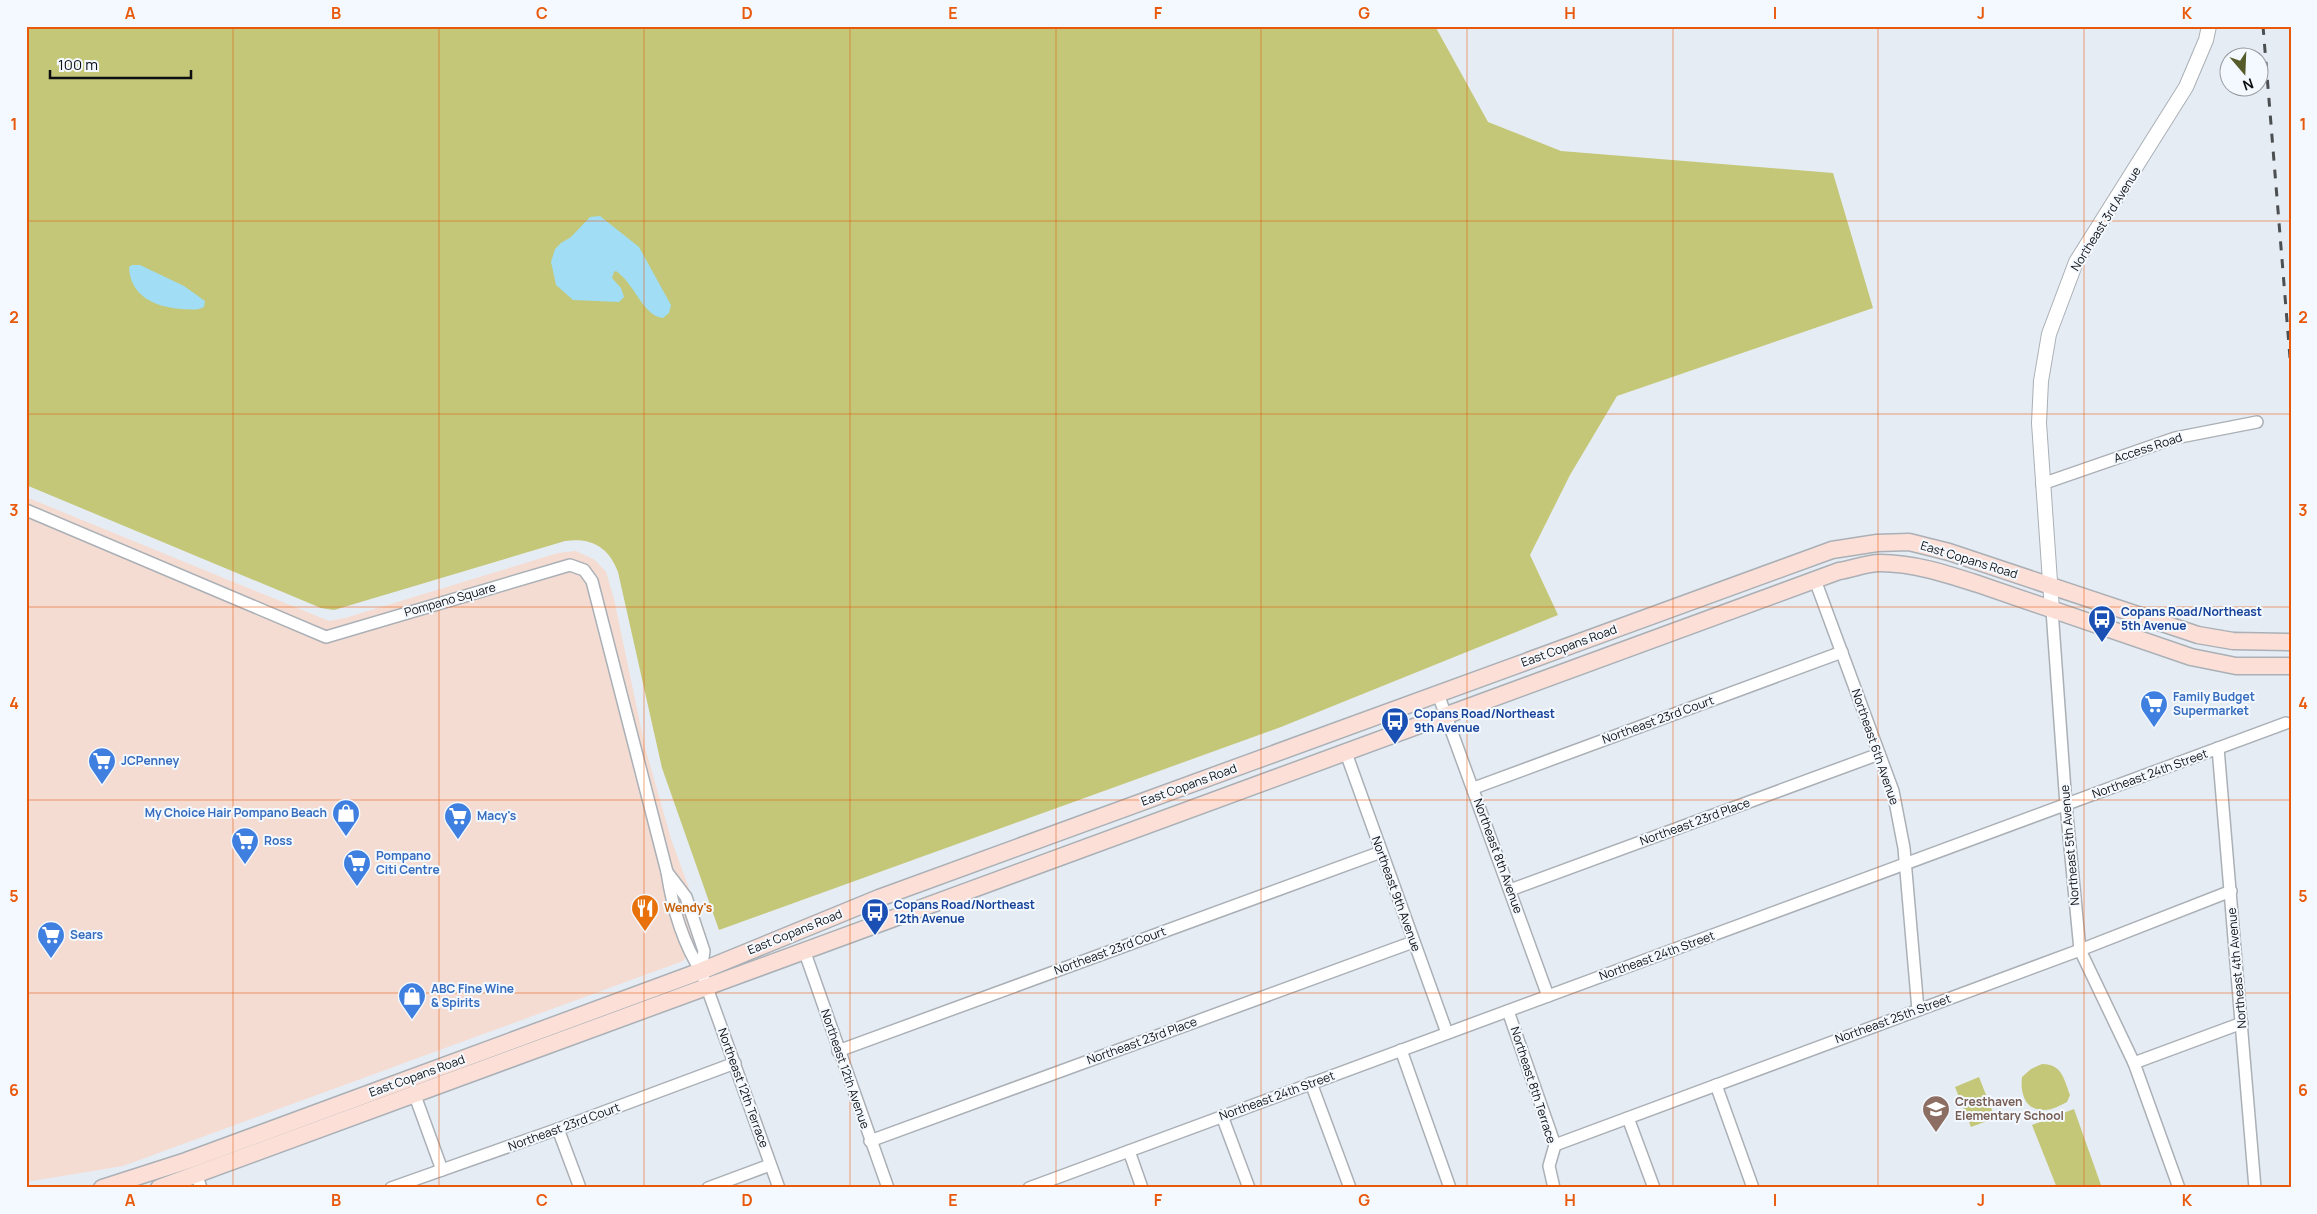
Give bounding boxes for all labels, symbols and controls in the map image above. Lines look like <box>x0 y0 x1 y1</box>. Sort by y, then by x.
text: A <box>125 2 136 24</box>
text: B <box>331 2 341 24</box>
text: C <box>536 2 548 24</box>
text: D <box>741 2 753 24</box>
text: E <box>948 2 958 24</box>
text: F <box>1154 2 1163 24</box>
text: G <box>1358 2 1370 24</box>
text: H <box>1564 2 1576 24</box>
text: I <box>1773 2 1777 24</box>
text: J <box>1977 2 1985 24</box>
text: K <box>2182 2 2193 24</box>
scale bar <box>50 48 191 80</box>
north arrow <box>2220 48 2270 98</box>
text: 100 m <box>58 54 98 75</box>
text: N <box>2241 74 2256 95</box>
text: 1 <box>10 113 18 135</box>
text: 1 <box>2299 113 2307 135</box>
street label: Northeast 3rd Avenue <box>2067 163 2145 274</box>
text: 2 <box>9 306 19 328</box>
text: 2 <box>2298 306 2308 328</box>
street label: Access Road <box>2111 428 2184 467</box>
text: 3 <box>9 499 19 521</box>
text: 3 <box>2298 499 2308 521</box>
street label: East Copans Road <box>1918 537 2020 582</box>
street label: Pompano Square <box>402 578 498 621</box>
place label: Copans Road/Northeast 5th Avenue <box>2121 603 2262 634</box>
bus stop icon: Copans Road/Northeast 5th Avenue <box>2087 604 2117 643</box>
street label: East Copans Road <box>1519 620 1619 671</box>
street label: Northeast 6th Avenue <box>1848 687 1903 807</box>
place label: Family Budget Supermarket <box>2173 688 2255 719</box>
supermarket icon: Family Budget Supermarket <box>2139 689 2169 728</box>
street label: Northeast 23rd Court <box>1600 691 1716 748</box>
text: 4 <box>9 692 19 714</box>
text: 4 <box>2298 692 2308 714</box>
place label: Copans Road/Northeast 9th Avenue <box>1414 705 1555 736</box>
bus stop icon: Copans Road/Northeast 9th Avenue <box>1380 706 1410 745</box>
street label: Northeast 24th Street <box>2090 745 2210 802</box>
supermarket icon: JCPenney <box>87 746 117 785</box>
place label: JCPenney <box>121 752 179 769</box>
street label: East Copans Road <box>1139 759 1239 810</box>
street label: Northeast 5th Avenue <box>2056 784 2083 906</box>
street label: Northeast 23rd Place <box>1637 794 1752 849</box>
street label: Northeast 8th Avenue <box>1470 796 1527 916</box>
shop icon: My Choice Hair Pompano Beach <box>331 798 361 837</box>
supermarket icon: Macy's <box>443 801 473 840</box>
place label: My Choice Hair Pompano Beach <box>145 804 327 821</box>
place label: Macy's <box>477 807 517 824</box>
supermarket icon: Ross <box>230 826 260 865</box>
place label: Ross <box>264 832 293 849</box>
street label: Northeast 9th Avenue <box>1368 834 1425 954</box>
place label: Pompano Citi Centre <box>376 847 440 878</box>
supermarket icon: Pompano Citi Centre <box>342 848 372 887</box>
text: 5 <box>9 885 19 907</box>
text: 5 <box>2298 885 2308 907</box>
restaurant icon: Wendy's <box>630 893 660 932</box>
place label: Copans Road/Northeast 12th Avenue <box>894 896 1035 927</box>
bus stop icon: Copans Road/Northeast 12th Avenue <box>860 897 890 936</box>
place label: Wendy's <box>664 899 713 916</box>
street label: East Copans Road <box>745 905 845 958</box>
street label: Northeast 4th Avenue <box>2223 907 2250 1029</box>
supermarket icon: Sears <box>36 920 66 959</box>
street label: Northeast 23rd Court <box>1052 922 1168 979</box>
place label: Sears <box>70 926 103 943</box>
street label: Northeast 24th Street <box>1597 927 1717 984</box>
place label: ABC Fine Wine & Spirits <box>431 980 514 1011</box>
shop icon: ABC Fine Wine & Spirits <box>397 981 427 1020</box>
street label: Northeast 25th Street <box>1833 990 1953 1047</box>
street label: Northeast 12th Avenue <box>817 1007 874 1131</box>
street label: Northeast 23rd Place <box>1084 1013 1199 1068</box>
street label: Northeast 8th Terrace <box>1507 1024 1560 1145</box>
street label: Northeast 12th Terrace <box>714 1026 773 1150</box>
street label: East Copans Road <box>367 1050 467 1101</box>
street label: Northeast 24th Street <box>1217 1067 1337 1124</box>
text: 6 <box>9 1079 19 1101</box>
text: 6 <box>2298 1079 2308 1101</box>
place label: Cresthaven Elementary School <box>1955 1093 2064 1124</box>
school or university icon: Cresthaven Elementary School <box>1921 1094 1951 1133</box>
street label: Northeast 23rd Court <box>506 1098 622 1155</box>
text: A <box>125 1189 136 1211</box>
text: B <box>331 1189 341 1211</box>
text: C <box>536 1189 548 1211</box>
text: D <box>741 1189 753 1211</box>
text: E <box>948 1189 958 1211</box>
text: F <box>1154 1189 1163 1211</box>
text: G <box>1358 1189 1370 1211</box>
text: H <box>1564 1189 1576 1211</box>
text: I <box>1773 1189 1777 1211</box>
text: J <box>1977 1189 1985 1211</box>
text: K <box>2182 1189 2193 1211</box>

